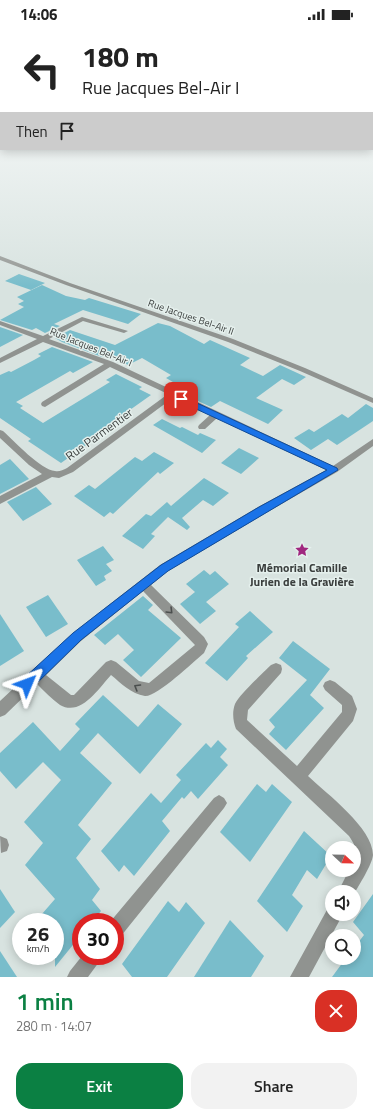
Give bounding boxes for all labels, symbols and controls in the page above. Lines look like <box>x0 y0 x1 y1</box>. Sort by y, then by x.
text: 14:06 <box>20 3 57 26</box>
text: 180 m <box>82 35 159 78</box>
icon: left <box>16 44 68 96</box>
text: Rue Jacques Bel-Air I <box>82 74 239 101</box>
text: Then <box>16 120 48 143</box>
icon: arrive <box>56 120 78 142</box>
street label: Rue Jacques Bel-Air II <box>146 295 236 339</box>
street label: Rue Jacques Bel-Air I <box>48 324 134 370</box>
pin <box>164 382 198 416</box>
icon: arrive <box>170 388 192 410</box>
street label: Rue Parmentier <box>61 403 137 465</box>
place icon: Mémorial Camille Jurien de la Gravière <box>294 542 310 558</box>
place label: Mémorial Camille Jurien de la Gravière <box>250 558 354 591</box>
one-way arrow <box>165 606 173 614</box>
position arrow <box>6 663 48 705</box>
one-way arrow <box>134 684 141 691</box>
north arrow <box>325 841 361 877</box>
map controls <box>325 841 361 965</box>
button: sound <box>325 885 361 921</box>
speed limit sign: 30 <box>72 913 124 965</box>
text: 26 <box>27 918 49 949</box>
button: search <box>325 929 361 965</box>
text: km/h <box>27 941 49 956</box>
text: 1 min <box>16 983 74 1019</box>
button: close <box>315 990 357 1032</box>
text: 280 m · 14:07 <box>16 1016 92 1036</box>
button: Exit <box>16 1063 183 1109</box>
button: Share <box>191 1063 357 1109</box>

